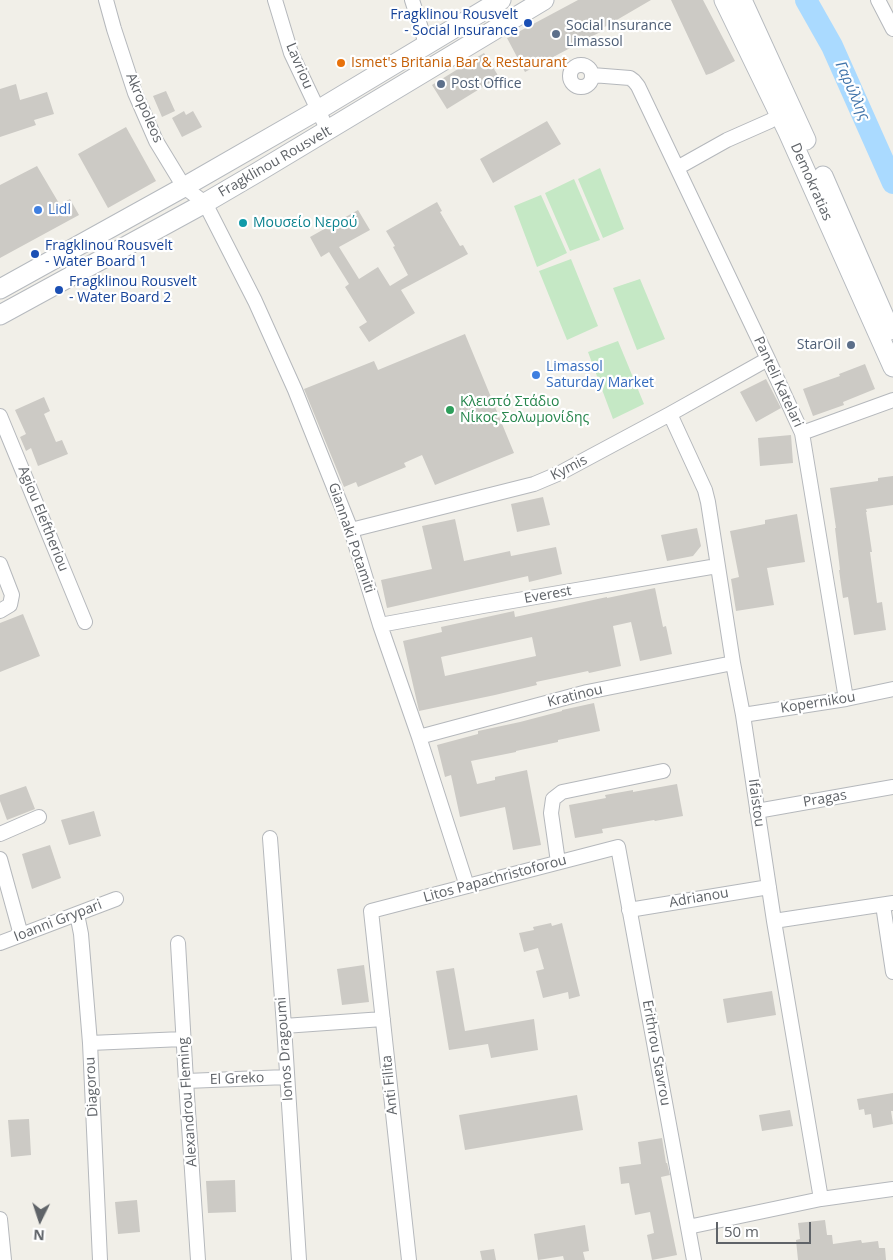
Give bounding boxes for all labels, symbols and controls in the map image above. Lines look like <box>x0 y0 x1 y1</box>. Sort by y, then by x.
place label: Fragklinou Rousvelt - Social Insurance <box>390 7 518 40</box>
marker: Fragklinou Rousvelt - Social Insurance <box>522 17 534 29</box>
place label: Social Insurance Limassol <box>566 18 672 50</box>
marker: Social Insurance Limassol <box>550 28 562 40</box>
street label: Lavriou <box>282 40 316 92</box>
place label: Ismet's Britania Bar & Restaurant <box>351 55 567 71</box>
marker: Ismet's Britania Bar & Restaurant <box>335 57 347 69</box>
water label: Γαρύλλης <box>831 59 873 123</box>
street label: Akropoleos <box>122 71 166 145</box>
place label: Post Office <box>451 76 522 92</box>
marker: Post Office <box>435 78 447 90</box>
street label: Fragklinou Rousvelt <box>216 123 334 201</box>
street label: Demokratias <box>786 141 836 223</box>
place label: Lidl <box>48 202 71 218</box>
marker: Lidl <box>32 204 44 216</box>
place label: Μουσείο Νερού <box>253 215 357 231</box>
marker: Μουσείο Νερού <box>237 217 249 229</box>
place label: Fragklinou Rousvelt - Water Board 1 <box>45 238 173 270</box>
marker: Fragklinou Rousvelt - Water Board 1 <box>29 248 41 260</box>
place label: Fragklinou Rousvelt - Water Board 2 <box>69 274 197 306</box>
marker: Fragklinou Rousvelt - Water Board 2 <box>53 284 65 296</box>
street label: Panteli Katelari <box>750 334 806 430</box>
place label: StarOil <box>797 337 841 353</box>
marker: StarOil <box>845 339 857 351</box>
place label: Limassol Saturday Market <box>546 359 654 392</box>
marker: Limassol Saturday Market <box>530 369 542 381</box>
place label: Κλειστό Στάδιο Νίκος Σολωμονίδης <box>460 394 589 427</box>
marker: Κλειστό Στάδιο Νίκος Σολωμονίδης <box>444 404 456 416</box>
street label: Kymis <box>548 452 590 484</box>
street label: Agiou Eleftheriou <box>14 464 72 574</box>
street label: Giannaki Potamiti <box>324 481 378 595</box>
street label: Everest <box>523 583 573 607</box>
street label: Kratinou <box>546 681 604 711</box>
street label: Kopernikou <box>779 689 857 717</box>
street label: Ifaistou <box>744 778 768 828</box>
street label: Pragas <box>802 787 848 811</box>
street label: Litos Papachristoforou <box>422 852 568 906</box>
street label: Adrianou <box>668 885 730 911</box>
street label: Ioanni Grypari <box>12 896 104 946</box>
street label: Ionos Dragoumi <box>273 996 297 1102</box>
street label: Erithrou Stavrou <box>638 999 674 1107</box>
street label: Alexandrou Fleming <box>175 1036 201 1168</box>
street label: Anti Filita <box>378 1054 402 1116</box>
street label: Diagorou <box>82 1056 102 1118</box>
street label: El Greko <box>209 1070 265 1088</box>
north arrow <box>15 1195 65 1245</box>
scale bar <box>718 1212 813 1244</box>
text: 50 m <box>724 1221 759 1241</box>
text: N <box>33 1226 45 1245</box>

